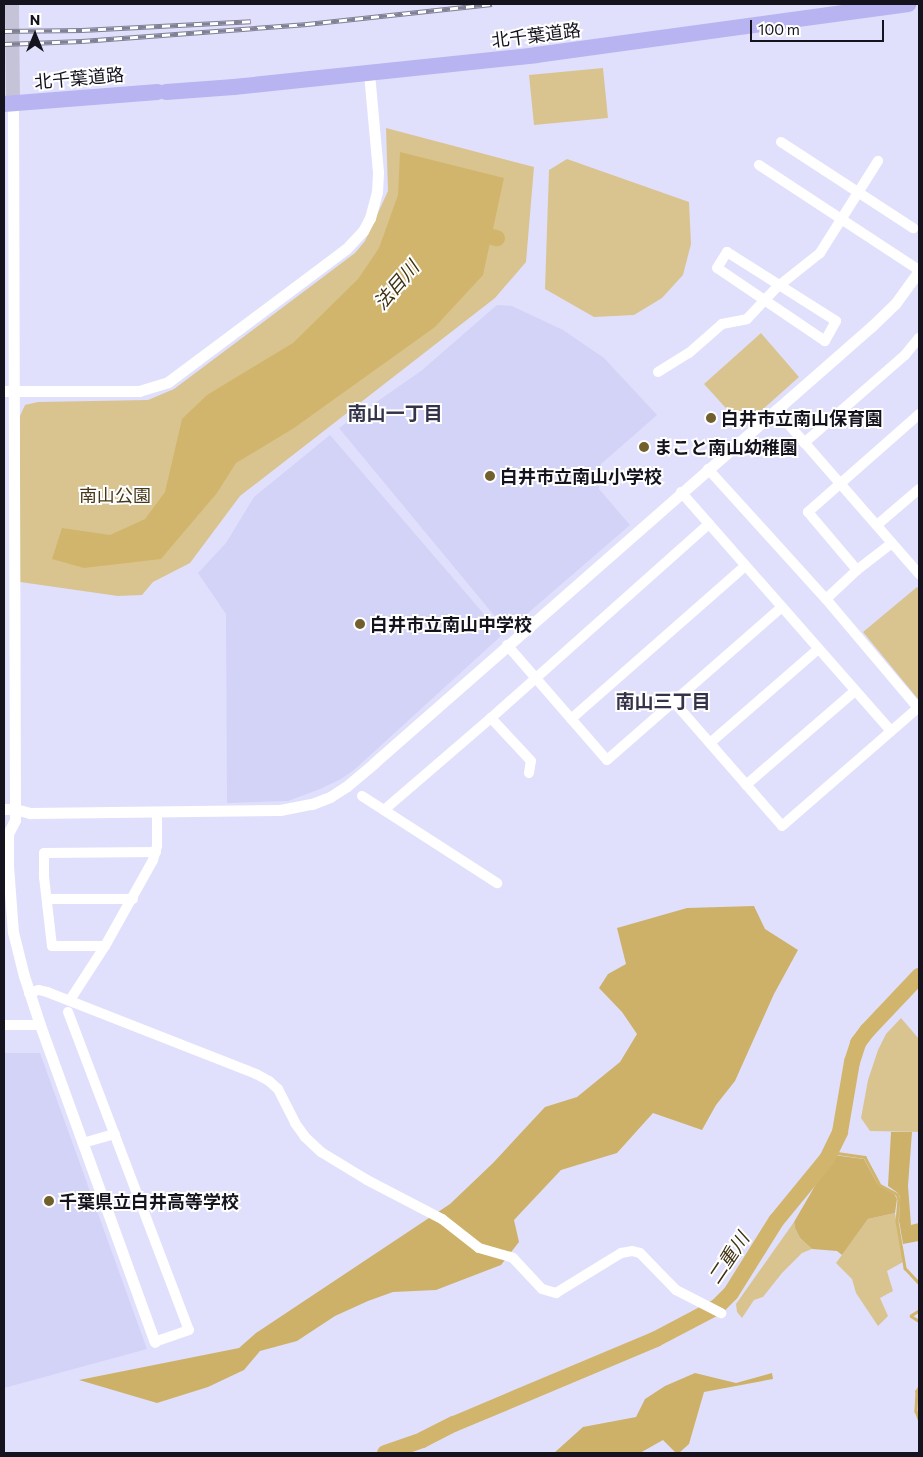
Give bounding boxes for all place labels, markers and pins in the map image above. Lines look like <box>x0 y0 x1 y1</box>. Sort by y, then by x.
place label: 白井市立南山保育園 <box>721 407 883 429</box>
marker: 白井市立南山保育園 <box>705 412 717 424</box>
place label: まこと南山幼稚園 <box>654 436 798 458</box>
marker: まこと南山幼稚園 <box>638 441 650 453</box>
place label: 白井市立南山小学校 <box>500 465 662 487</box>
marker: 白井市立南山小学校 <box>484 470 496 482</box>
place label: 白井市立南山中学校 <box>370 613 532 635</box>
marker: 白井市立南山中学校 <box>354 618 366 630</box>
place label: 千葉県立白井高等学校 <box>59 1190 239 1212</box>
marker: 千葉県立白井高等学校 <box>43 1195 55 1207</box>

